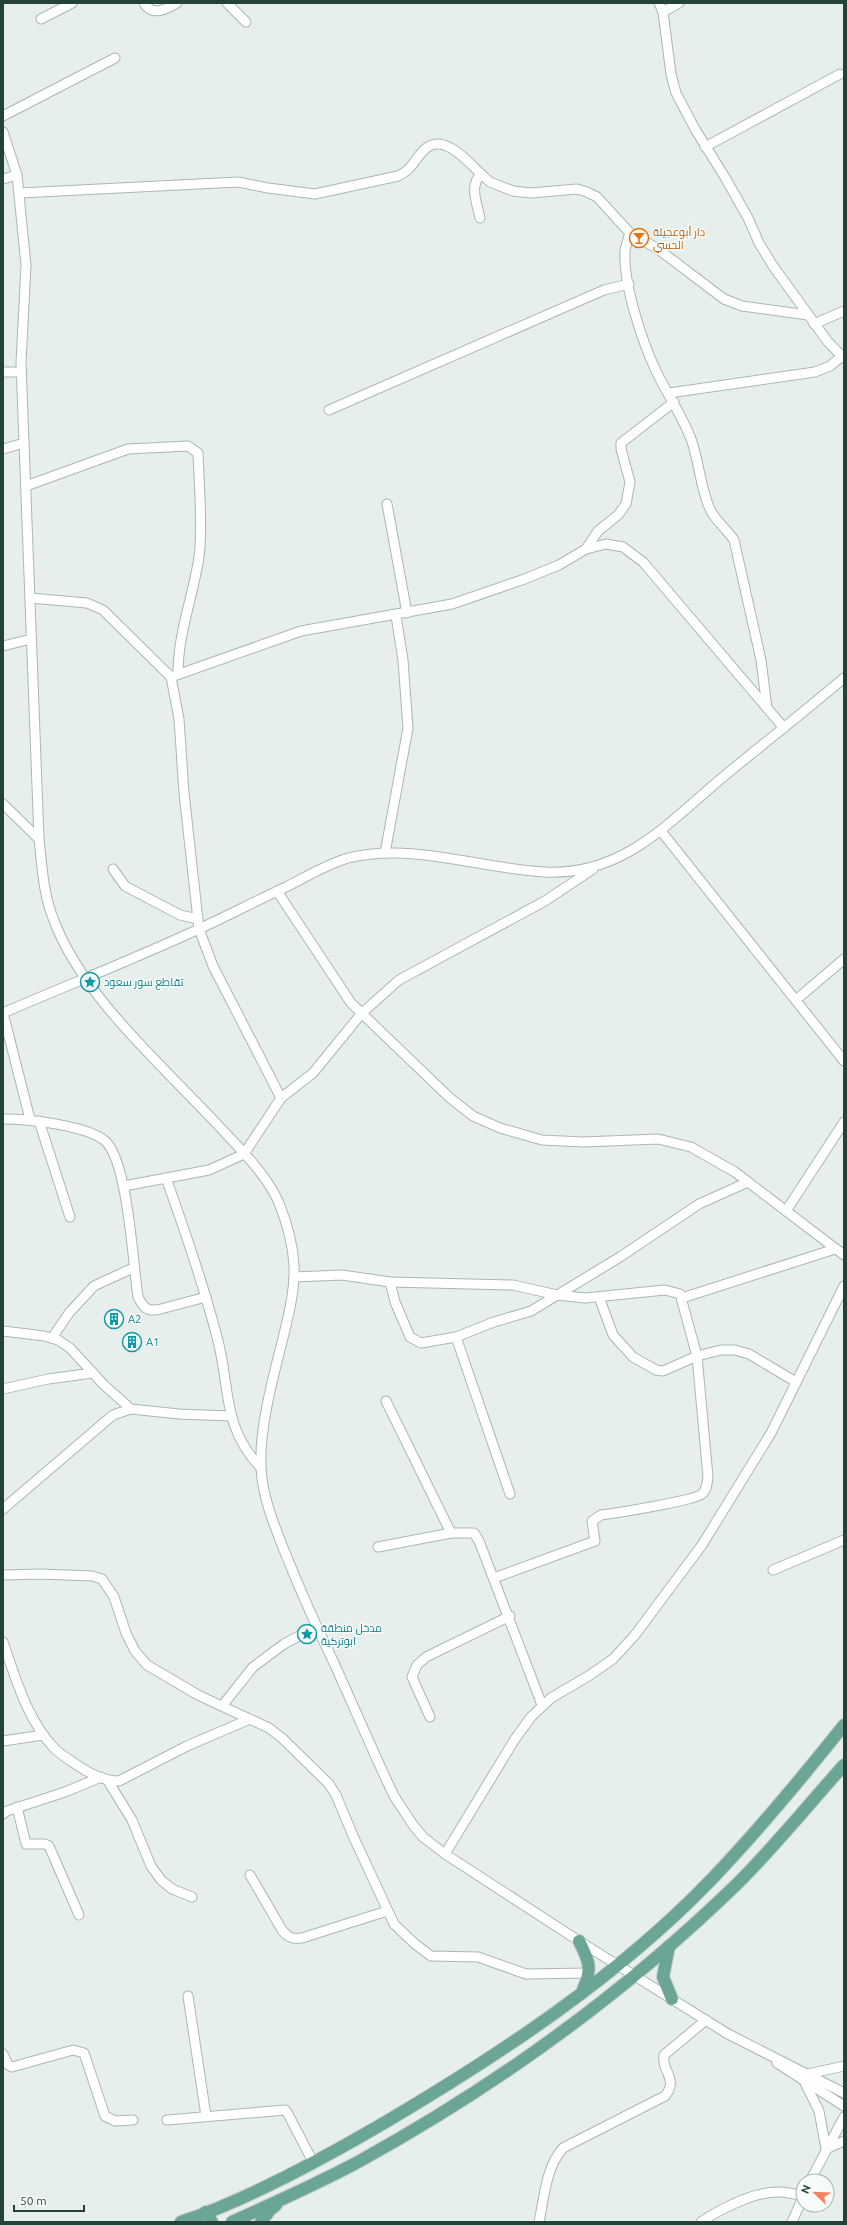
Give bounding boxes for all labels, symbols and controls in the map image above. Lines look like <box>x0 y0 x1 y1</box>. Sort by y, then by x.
place label: دار أبوعجيلة الحسي <box>653 225 705 253</box>
bar icon: دار أبوعجيلة الحسي <box>628 227 650 249</box>
place icon: تقاطع سور سعود <box>79 971 101 993</box>
place label: تقاطع سور سعود <box>104 976 184 990</box>
building icon: A2 <box>103 1308 125 1330</box>
place label: A2 <box>128 1313 141 1325</box>
building icon: A1 <box>121 1331 143 1353</box>
place label: A1 <box>146 1336 159 1348</box>
place label: مدخل منطقة ابوتركية <box>321 1622 382 1648</box>
place icon: مدخل منطقة ابوتركية <box>296 1623 318 1645</box>
north arrow <box>795 2173 835 2213</box>
text: N <box>799 2183 813 2195</box>
scale bar <box>14 2187 84 2213</box>
text: 50 m <box>20 2194 47 2207</box>

